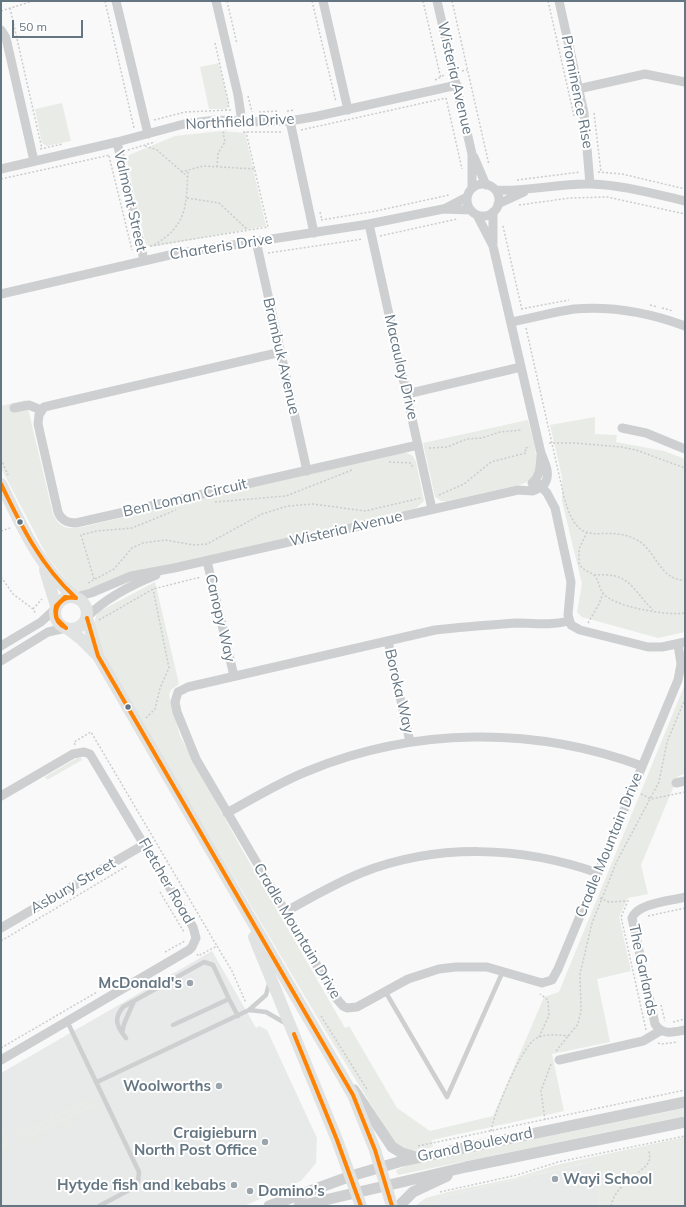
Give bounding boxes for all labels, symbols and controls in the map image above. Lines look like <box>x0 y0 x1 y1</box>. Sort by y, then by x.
scale bar <box>14 12 85 38</box>
text: 50 m <box>19 19 47 34</box>
street label: Wisteria Avenue <box>433 20 477 136</box>
street label: Prominence Rise <box>557 34 597 150</box>
street label: Northfield Drive <box>185 110 295 134</box>
street label: Valmont Street <box>110 149 150 253</box>
street label: Charteris Drive <box>168 230 274 264</box>
street label: Brambuk Avenue <box>259 296 303 416</box>
street label: Macaulay Drive <box>380 313 422 421</box>
street label: Ben Loman Circuit <box>121 475 249 521</box>
street label: Wisteria Avenue <box>288 507 404 551</box>
unlabelled marker <box>15 517 25 527</box>
street label: Canopy Way <box>201 572 239 664</box>
street label: Boroka Way <box>381 647 417 735</box>
unlabelled marker <box>123 702 133 712</box>
street label: Cradle Mountain Drive <box>572 770 646 920</box>
street label: Fletcher Road <box>134 835 198 927</box>
street label: Asbury Street <box>27 854 119 918</box>
street label: Cradle Mountain Drive <box>249 860 345 1002</box>
street label: The Garlands <box>625 923 661 1017</box>
place label: McDonald's <box>98 974 182 992</box>
marker: McDonald's <box>185 978 195 988</box>
place label: Woolworths <box>123 1077 211 1095</box>
marker: Woolworths <box>214 1081 224 1091</box>
place label: Craigieburn North Post Office <box>134 1124 257 1159</box>
street label: Grand Boulevard <box>416 1124 534 1166</box>
marker: Craigieburn North Post Office <box>260 1137 270 1147</box>
place label: Wayi School <box>563 1170 652 1188</box>
marker: Wayi School <box>550 1174 560 1184</box>
place label: Hytyde fish and kebabs <box>57 1176 226 1194</box>
marker: Hytyde fish and kebabs <box>229 1180 239 1190</box>
place label: Domino's <box>258 1182 325 1200</box>
marker: Domino's <box>245 1186 255 1196</box>

